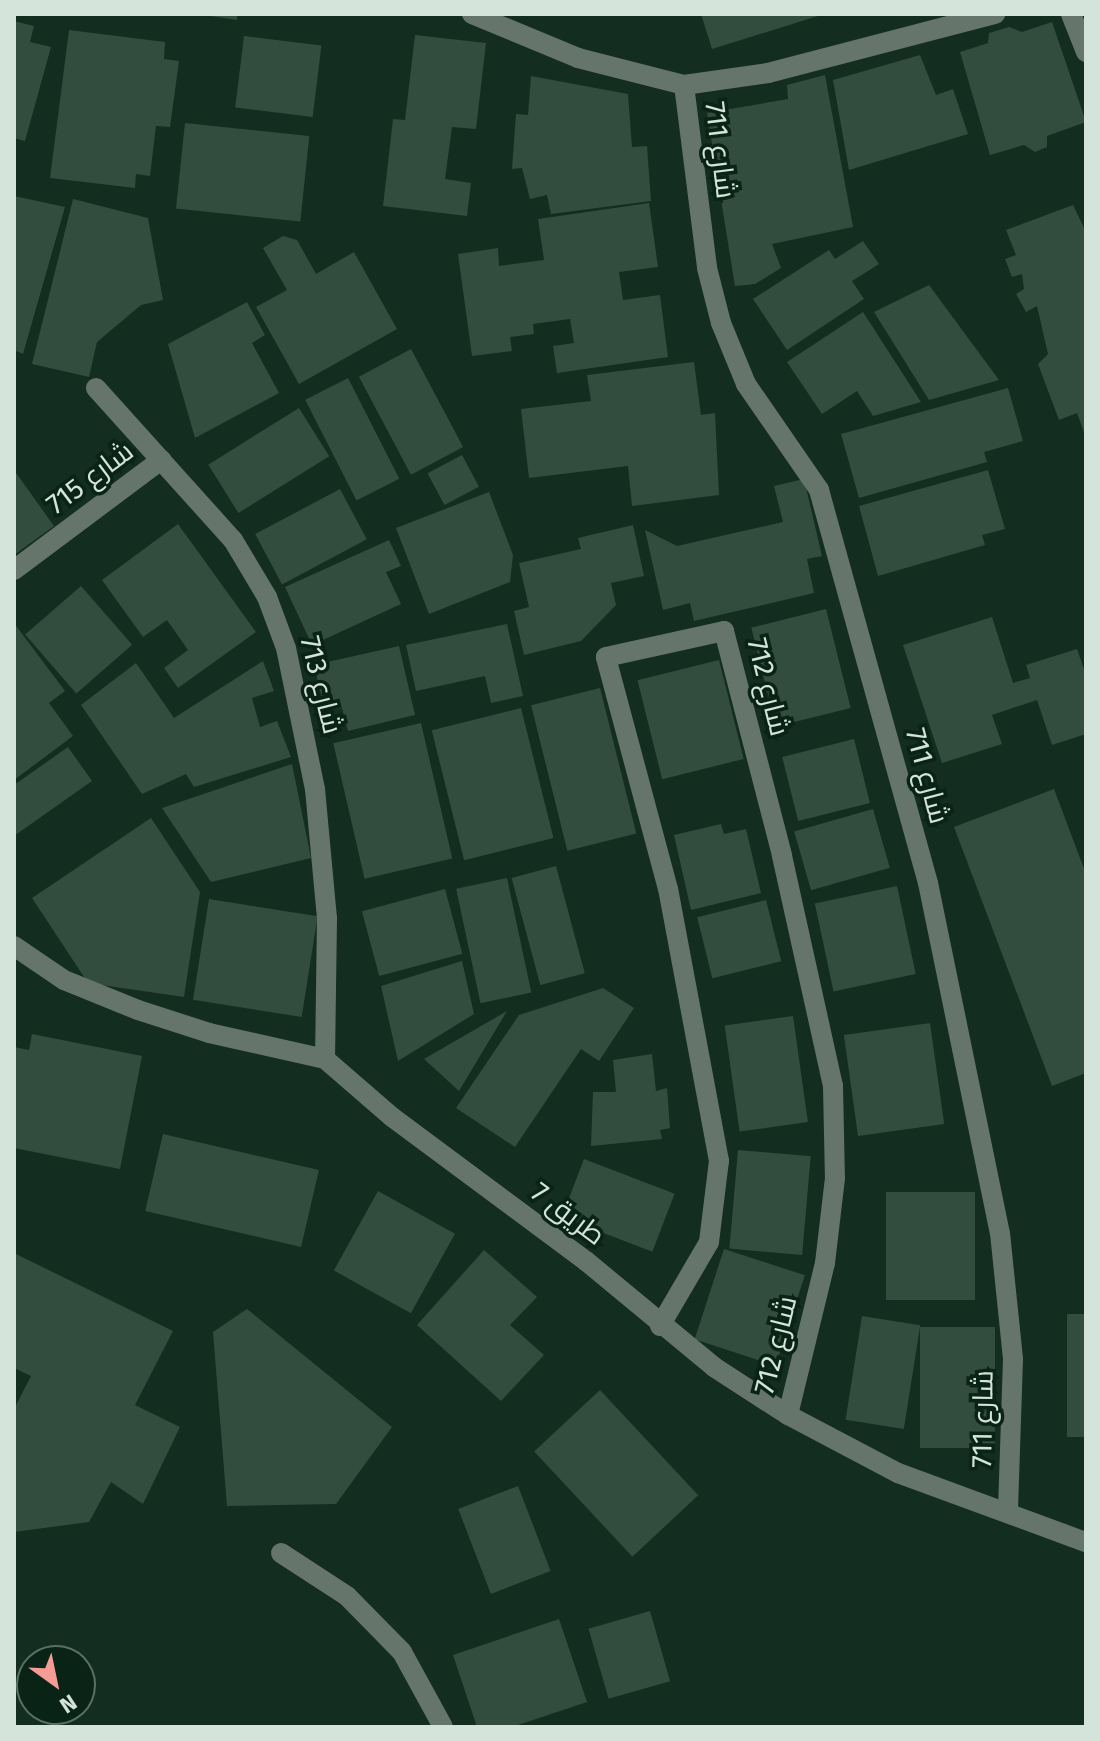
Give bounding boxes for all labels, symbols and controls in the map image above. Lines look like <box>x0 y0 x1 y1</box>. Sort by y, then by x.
street label: شارع 711 <box>697 100 743 200</box>
street label: شارع 715 <box>40 435 140 521</box>
street label: شارع 713 <box>293 633 349 737</box>
street label: شارع 712 <box>740 635 796 739</box>
street label: شارع 711 <box>898 725 956 827</box>
street label: 7 طريق <box>524 1175 612 1253</box>
street label: شارع 712 <box>748 1293 804 1397</box>
street label: شارع 711 <box>965 1370 1001 1468</box>
north arrow <box>16 1645 96 1725</box>
text: N <box>55 1689 82 1719</box>

